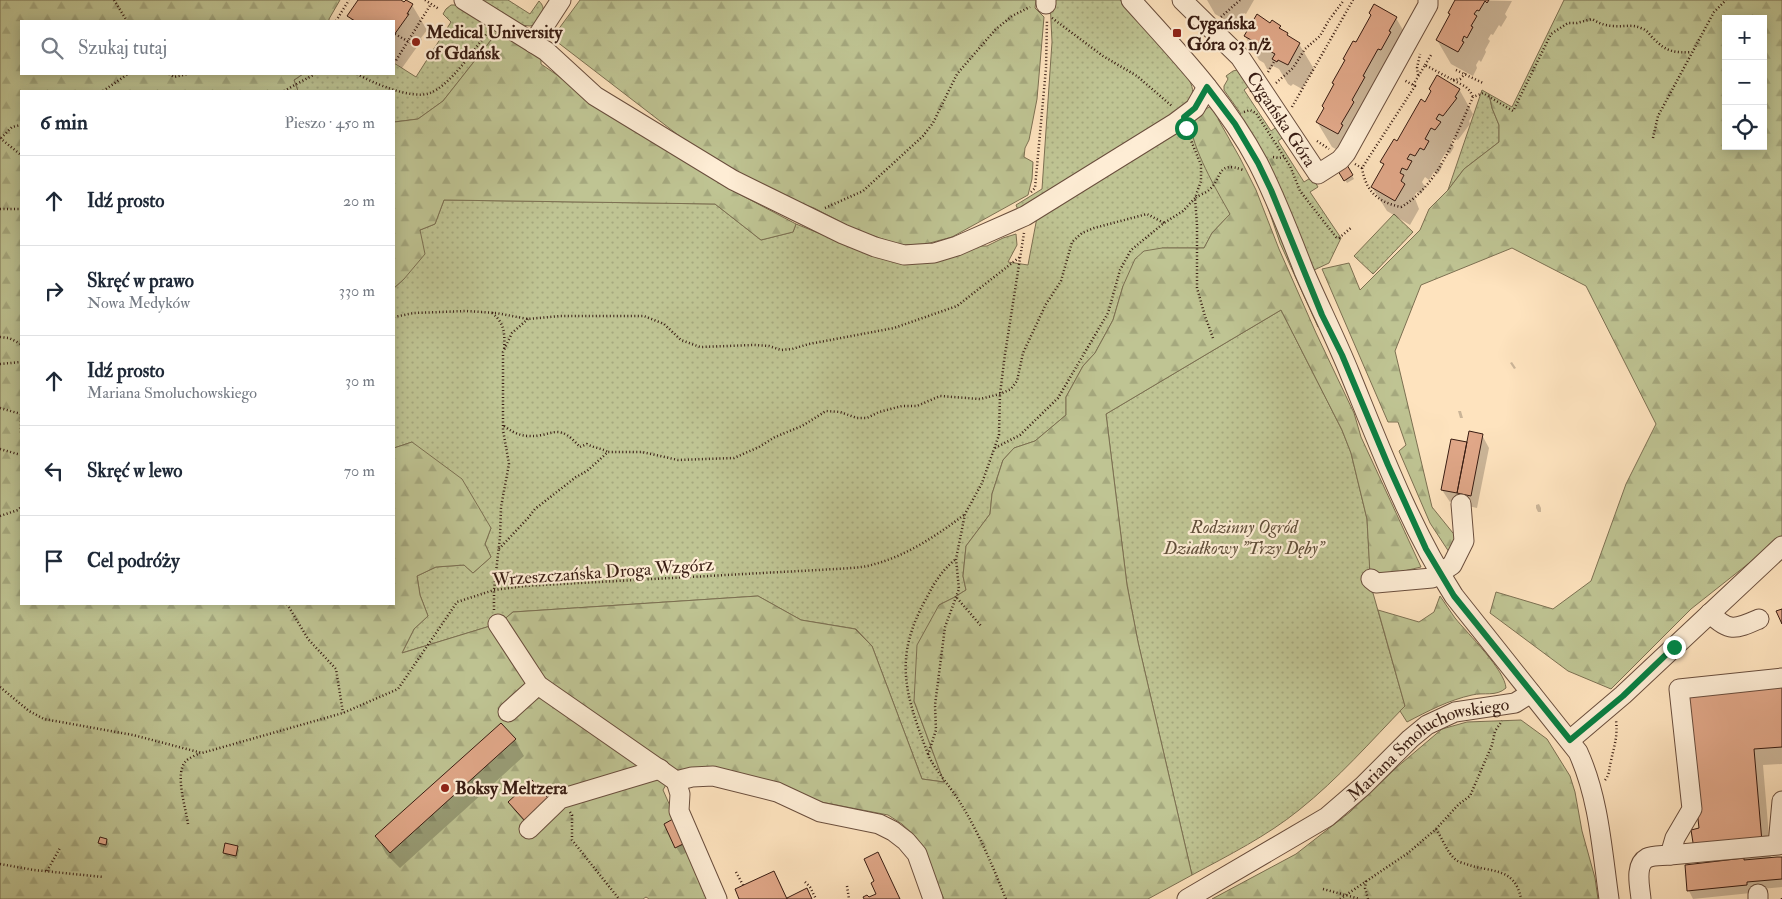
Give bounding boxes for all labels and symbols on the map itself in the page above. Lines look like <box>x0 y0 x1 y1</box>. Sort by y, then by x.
place label: Cygańska Góra 03 n/ż <box>1187 12 1272 56</box>
place label: Medical University of Gdańsk <box>425 21 563 65</box>
marker: Cygańska Góra 03 n/ż <box>1171 27 1183 39</box>
marker: Medical University of Gdańsk <box>410 36 422 48</box>
street label: Cygańska Góra <box>1241 67 1321 172</box>
route start <box>1175 117 1198 140</box>
park label: Rodzinny Ogród Działkowy "Trzy Dęby" <box>1163 516 1326 560</box>
street label: Wrzeszczańska Droga Wzgórz <box>491 553 715 592</box>
route end <box>1663 636 1686 659</box>
street label: Mariana Smoluchowskiego <box>1343 693 1511 807</box>
place label: Boksy Meltzera <box>455 777 568 800</box>
marker: Boksy Meltzera <box>439 782 451 794</box>

